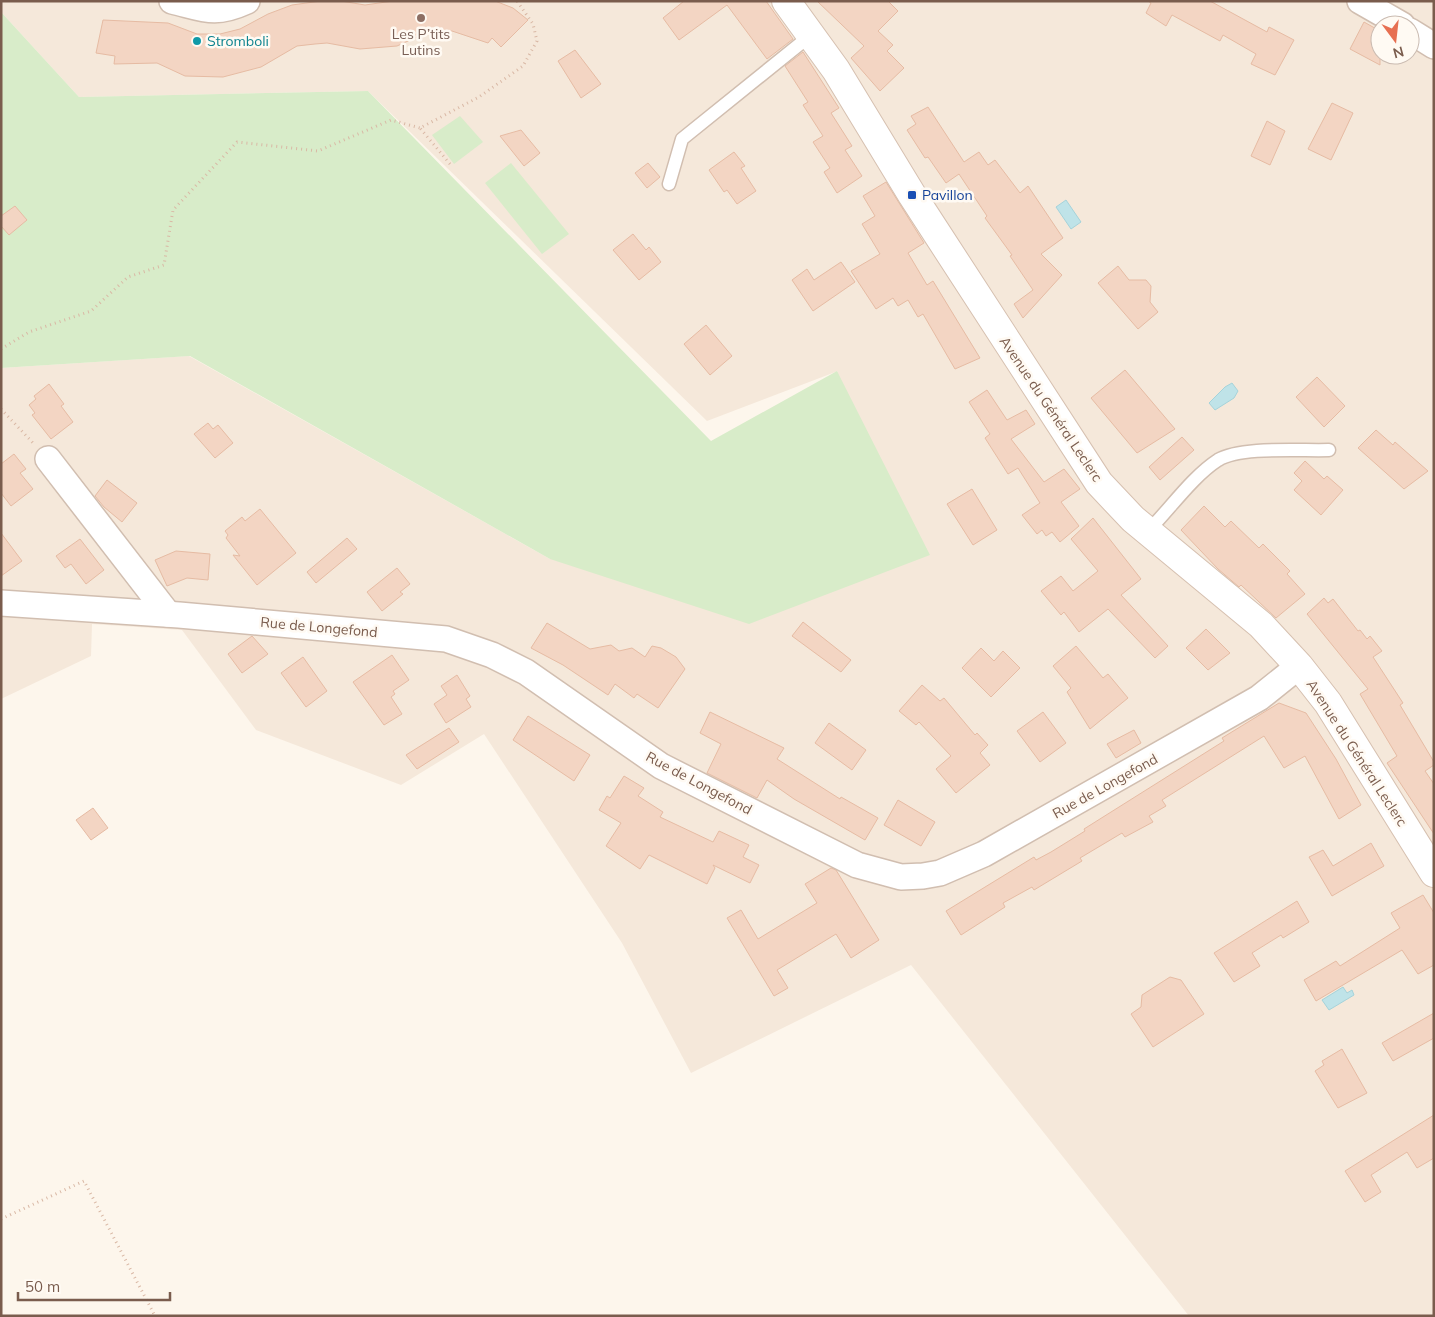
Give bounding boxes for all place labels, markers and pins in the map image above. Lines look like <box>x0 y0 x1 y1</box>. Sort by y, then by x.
marker: Les P’tits Lutins <box>415 12 427 24</box>
place label: Les P’tits Lutins <box>392 25 450 59</box>
place label: Stromboli <box>207 32 269 50</box>
marker: Stromboli <box>191 35 203 47</box>
place label: Pavillon <box>922 186 973 204</box>
marker: Pavillon <box>906 189 918 201</box>

